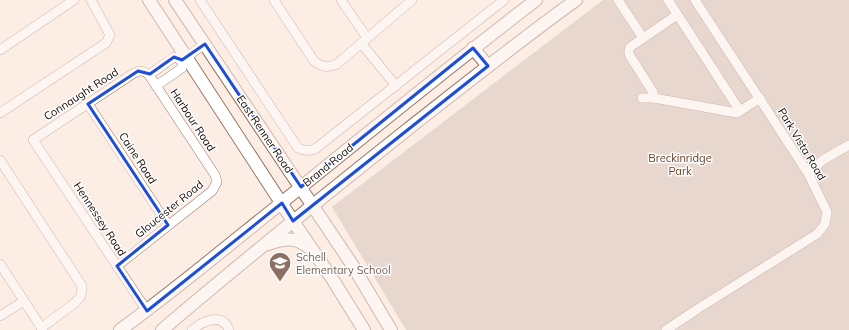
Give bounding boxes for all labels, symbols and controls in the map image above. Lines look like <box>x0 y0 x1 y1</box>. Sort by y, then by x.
street label: Connaught Road <box>41 65 121 123</box>
street label: Harbour Road <box>168 86 218 154</box>
street label: East Renner Road <box>234 92 296 176</box>
street label: Park Vista Road <box>775 105 829 183</box>
street label: Caine Road <box>116 130 160 186</box>
street label: Brand Road <box>300 140 356 190</box>
park label: Breckinridge Park <box>648 151 712 178</box>
street label: Gloucester Road <box>132 177 206 241</box>
street label: Hennessey Road <box>71 179 129 259</box>
school or university icon: Schell Elementary School <box>267 250 293 283</box>
place label: Schell Elementary School <box>296 250 391 277</box>

